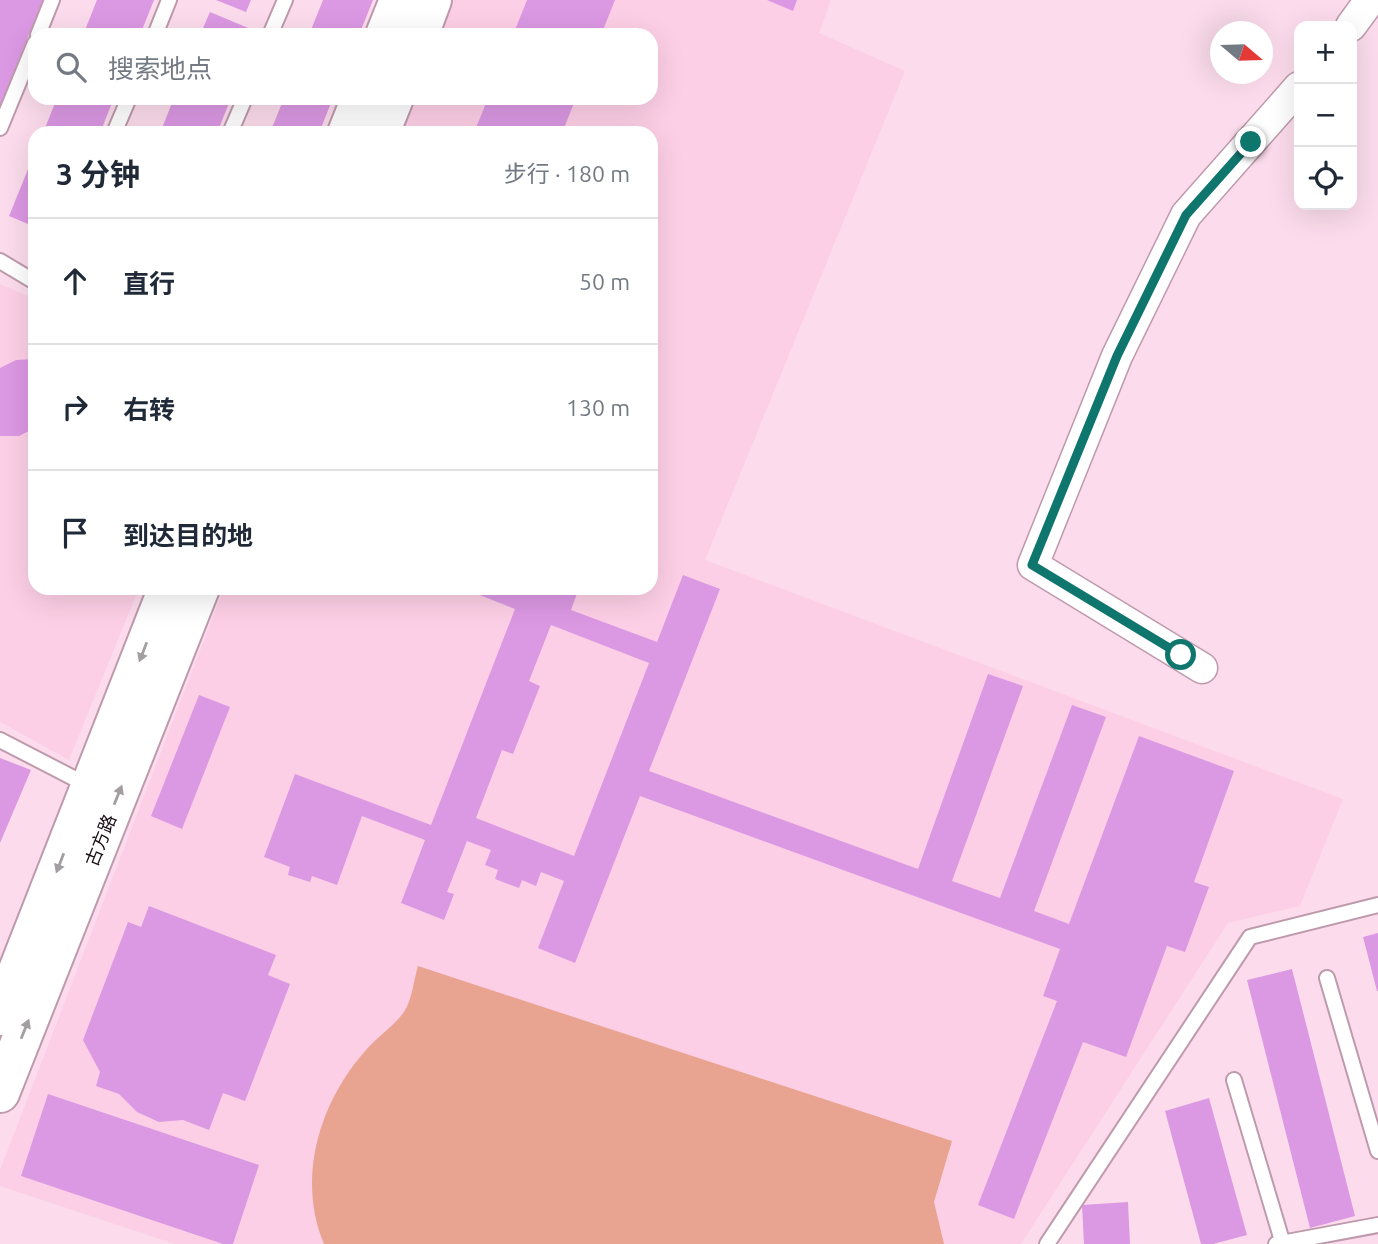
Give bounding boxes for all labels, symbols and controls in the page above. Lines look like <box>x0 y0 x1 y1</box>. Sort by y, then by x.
north arrow <box>1210 21 1273 84</box>
map controls <box>1294 21 1357 210</box>
button: + <box>1294 21 1357 84</box>
search box <box>28 28 658 105</box>
icon: search <box>52 48 90 86</box>
text: 搜索地点 <box>108 54 212 83</box>
button: − <box>1294 84 1357 147</box>
route end <box>1235 126 1266 157</box>
button: locate <box>1294 147 1357 210</box>
text: 3 分钟 <box>56 157 140 191</box>
text: 步行 · 180 m <box>504 161 630 186</box>
icon: ahead <box>56 262 94 300</box>
text: 直行 <box>123 269 175 298</box>
text: 50 m <box>579 269 630 294</box>
icon: right <box>56 388 94 426</box>
text: 右转 <box>123 395 175 424</box>
text: 130 m <box>566 395 630 420</box>
icon: arrive <box>56 514 94 552</box>
text: 到达目的地 <box>123 521 253 550</box>
route start <box>1165 639 1196 670</box>
one-way arrow <box>137 641 148 662</box>
one-way arrow <box>112 784 123 805</box>
street label: 古方路 <box>81 811 119 869</box>
one-way arrow <box>54 853 65 874</box>
one-way arrow <box>20 1019 31 1040</box>

